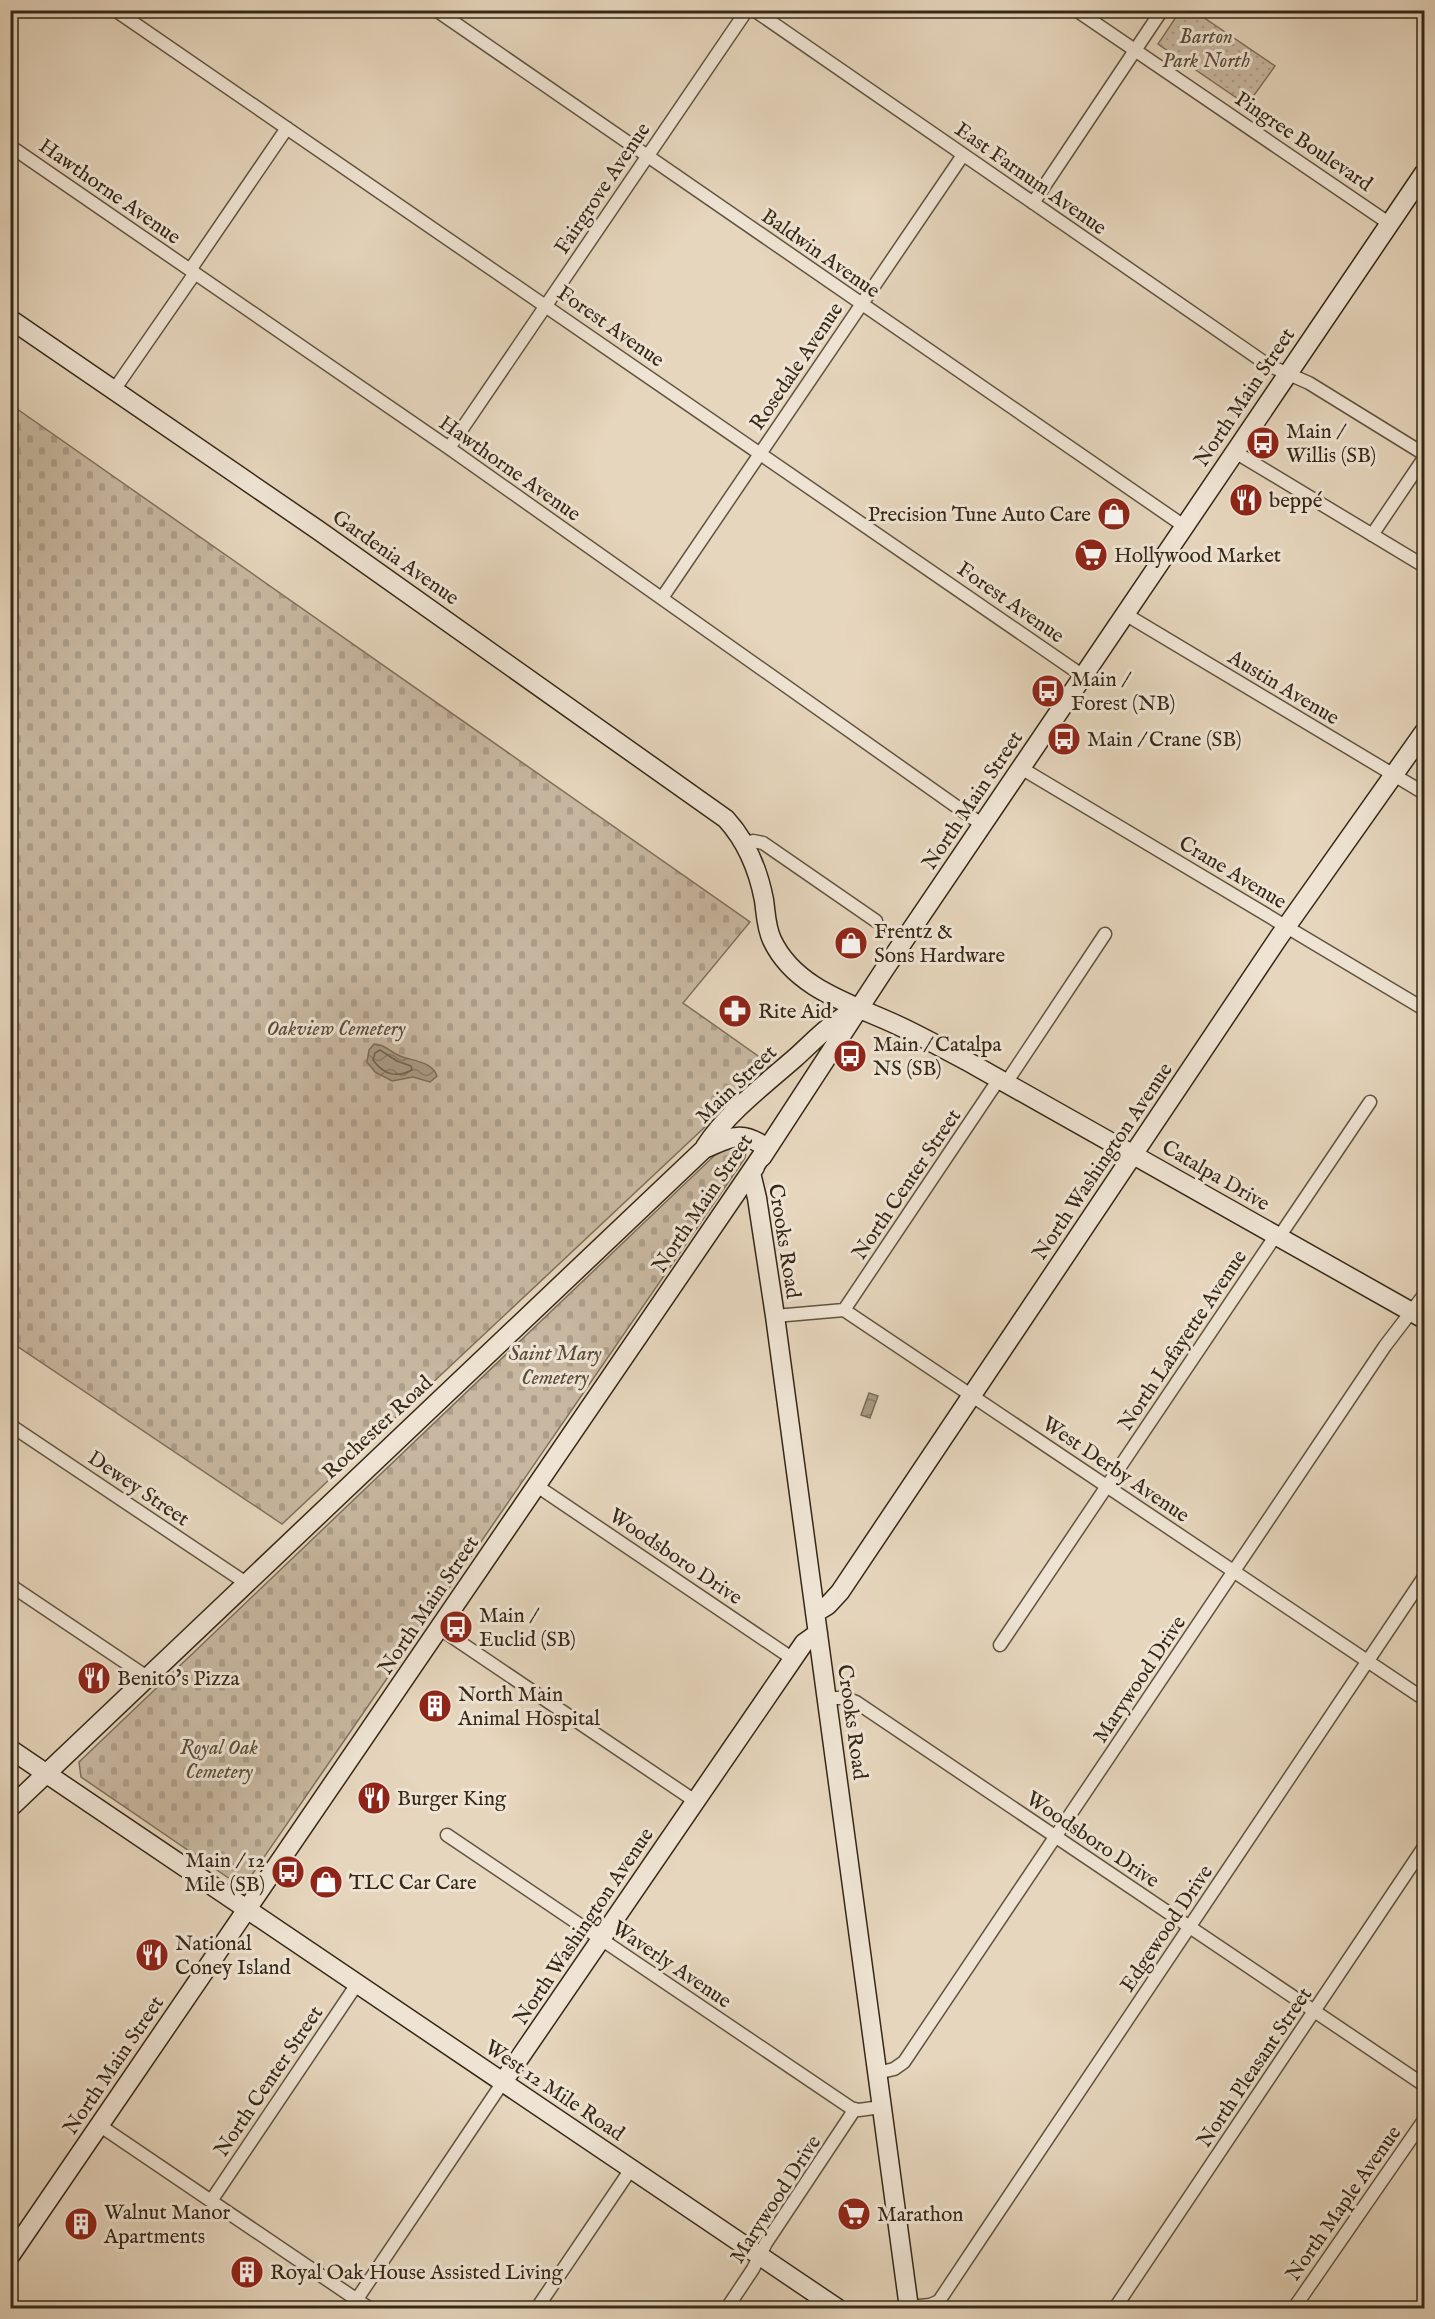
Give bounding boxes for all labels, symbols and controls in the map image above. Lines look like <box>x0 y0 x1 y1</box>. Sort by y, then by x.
park label: Barton Park North <box>1162 24 1250 75</box>
street label: Pingree Boulevard <box>1229 86 1378 199</box>
street label: Fairgrove Avenue <box>549 117 657 260</box>
street label: East Farnum Avenue <box>949 117 1112 242</box>
street label: Hawthorne Avenue <box>33 133 186 252</box>
street label: Baldwin Avenue <box>755 203 885 305</box>
street label: Forest Avenue <box>551 280 669 374</box>
street label: Rosedale Avenue <box>745 297 850 436</box>
street label: North Main Street <box>1189 323 1302 473</box>
street label: Hawthorne Avenue <box>433 410 586 529</box>
place label: Main / Willis (SB) <box>1286 419 1376 470</box>
bus stop icon: Main / Willis (SB) <box>1245 425 1281 461</box>
restaurant icon: beppé <box>1228 482 1264 518</box>
place label: beppé <box>1269 488 1323 515</box>
shop icon: Precision Tune Auto Care <box>1096 496 1132 532</box>
place label: Precision Tune Auto Care <box>868 502 1091 529</box>
street label: Gardenia Avenue <box>326 504 464 612</box>
supermarket icon: Hollywood Market <box>1073 537 1109 573</box>
place label: Hollywood Market <box>1114 543 1281 570</box>
street label: Forest Avenue <box>951 556 1069 650</box>
street label: Austin Avenue <box>1222 644 1344 732</box>
place label: Main / Forest (NB) <box>1071 667 1175 718</box>
bus stop icon: Main / Forest (NB) <box>1030 673 1066 709</box>
bus stop icon: Main / Crane (SB) <box>1046 721 1082 757</box>
street label: North Main Street <box>917 726 1030 876</box>
place label: Main / Crane (SB) <box>1087 727 1241 754</box>
street label: Crane Avenue <box>1173 830 1291 916</box>
place label: Frentz & Sons Hardware <box>874 919 1006 970</box>
shop icon: Frentz & Sons Hardware <box>833 925 869 961</box>
pharmacy icon: Rite Aid <box>717 993 753 1029</box>
place label: Rite Aid <box>758 999 833 1026</box>
park label: Oakview Cemetery <box>266 1016 406 1043</box>
place label: Main / Catalpa NS (SB) <box>873 1032 1002 1083</box>
bus stop icon: Main / Catalpa NS (SB) <box>832 1038 868 1074</box>
street label: Main Street <box>691 1040 783 1130</box>
street label: North Washington Avenue <box>1027 1058 1180 1266</box>
street label: North Center Street <box>847 1104 968 1266</box>
street label: North Main Street <box>647 1129 760 1279</box>
street label: Catalpa Drive <box>1157 1135 1274 1218</box>
street label: Crooks Road <box>761 1182 806 1301</box>
street label: North Lafayette Avenue <box>1113 1245 1254 1436</box>
park label: Saint Mary Cemetery <box>509 1341 602 1392</box>
street label: Rochester Road <box>317 1370 439 1486</box>
street label: West Derby Avenue <box>1036 1411 1194 1530</box>
street label: Dewey Street <box>82 1445 194 1533</box>
street label: Woodsboro Drive <box>603 1503 747 1612</box>
street label: North Main Street <box>373 1531 486 1681</box>
place label: Main / Euclid (SB) <box>479 1603 576 1654</box>
bus stop icon: Main / Euclid (SB) <box>438 1609 474 1645</box>
street label: Marywood Drive <box>1088 1611 1193 1749</box>
restaurant icon: Benito's Pizza <box>76 1660 112 1696</box>
street label: Crooks Road <box>830 1663 873 1782</box>
place label: Benito's Pizza <box>117 1666 241 1693</box>
place label: North Main Animal Hospital <box>457 1682 600 1733</box>
building icon: North Main Animal Hospital <box>417 1688 453 1724</box>
park label: Royal Oak Cemetery <box>180 1735 259 1786</box>
restaurant icon: Burger King <box>356 1780 392 1816</box>
place label: Burger King <box>397 1786 507 1813</box>
street label: Woodsboro Drive <box>1020 1786 1164 1895</box>
street label: North Washington Avenue <box>508 1823 661 2031</box>
place label: Main / 12 Mile (SB) <box>184 1848 265 1899</box>
bus stop icon: Main / 12 Mile (SB) <box>270 1854 306 1890</box>
street label: Edgewood Drive <box>1115 1860 1220 1998</box>
shop icon: TLC Car Care <box>308 1864 344 1900</box>
place label: TLC Car Care <box>349 1870 477 1897</box>
street label: Waverly Avenue <box>606 1915 736 2015</box>
place label: National Coney Island <box>175 1931 291 1982</box>
restaurant icon: National Coney Island <box>134 1937 170 1973</box>
street label: North Pleasant Street <box>1192 1983 1319 2153</box>
street label: North Main Street <box>58 1991 171 2141</box>
street label: North Center Street <box>209 2001 330 2163</box>
street label: West 12 Mile Road <box>479 2035 630 2148</box>
street label: North Maple Avenue <box>1280 2121 1408 2287</box>
street label: Marywood Drive <box>725 2130 828 2269</box>
supermarket icon: Marathon <box>836 2196 872 2232</box>
place label: Walnut Manor Apartments <box>103 2200 231 2251</box>
place label: Marathon <box>877 2202 963 2229</box>
building icon: Walnut Manor Apartments <box>63 2206 99 2242</box>
building icon: Royal Oak House Assisted Living <box>229 2254 265 2290</box>
place label: Royal Oak House Assisted Living <box>270 2260 563 2287</box>

